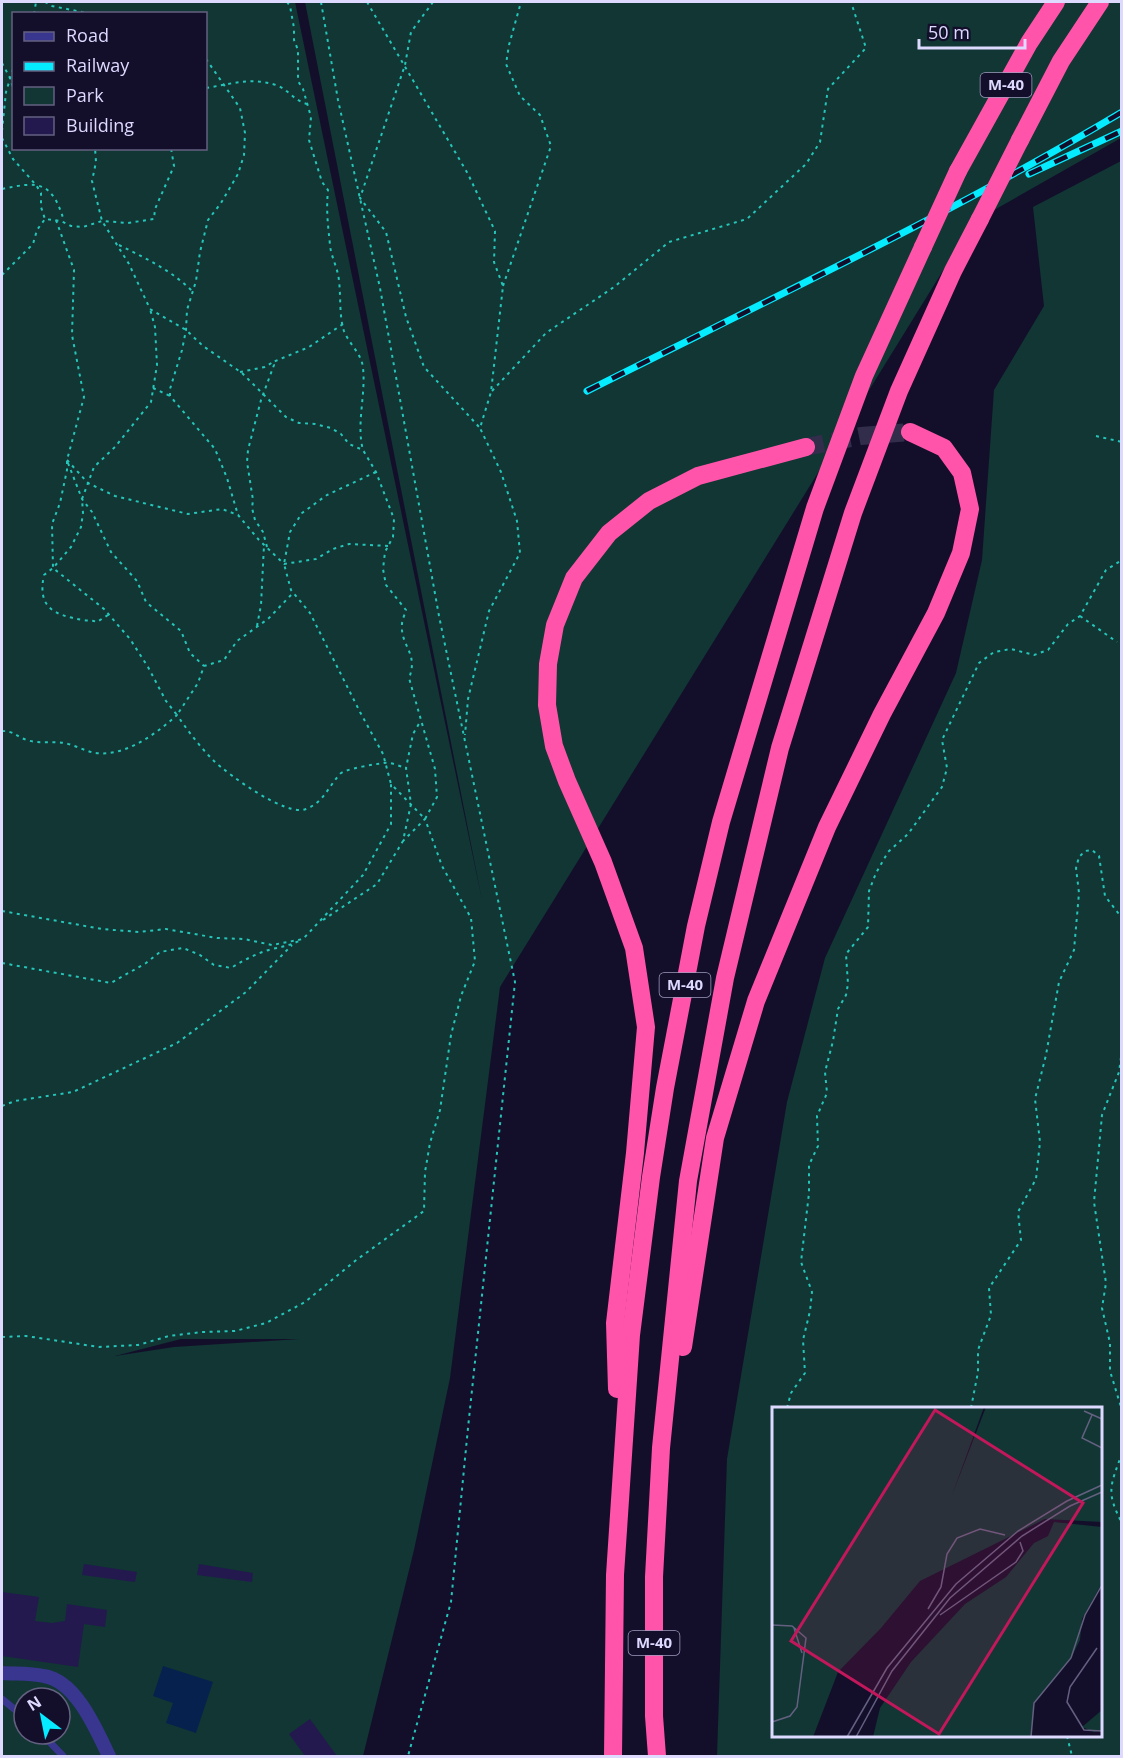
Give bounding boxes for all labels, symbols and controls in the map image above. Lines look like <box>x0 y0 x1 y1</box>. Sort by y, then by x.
legend <box>12 12 207 150</box>
scale bar <box>919 12 1026 50</box>
text: 50 m <box>928 20 970 44</box>
text: Road <box>66 23 109 47</box>
text: Railway <box>66 53 130 77</box>
road number: M-40 <box>980 73 1032 97</box>
text: Park <box>66 83 104 107</box>
text: Building <box>66 113 134 137</box>
road number: M-40 <box>660 973 710 997</box>
inset map <box>772 1407 1102 1737</box>
road number: M-40 <box>628 1631 680 1655</box>
north arrow <box>12 1686 72 1746</box>
text: N <box>23 1691 45 1716</box>

